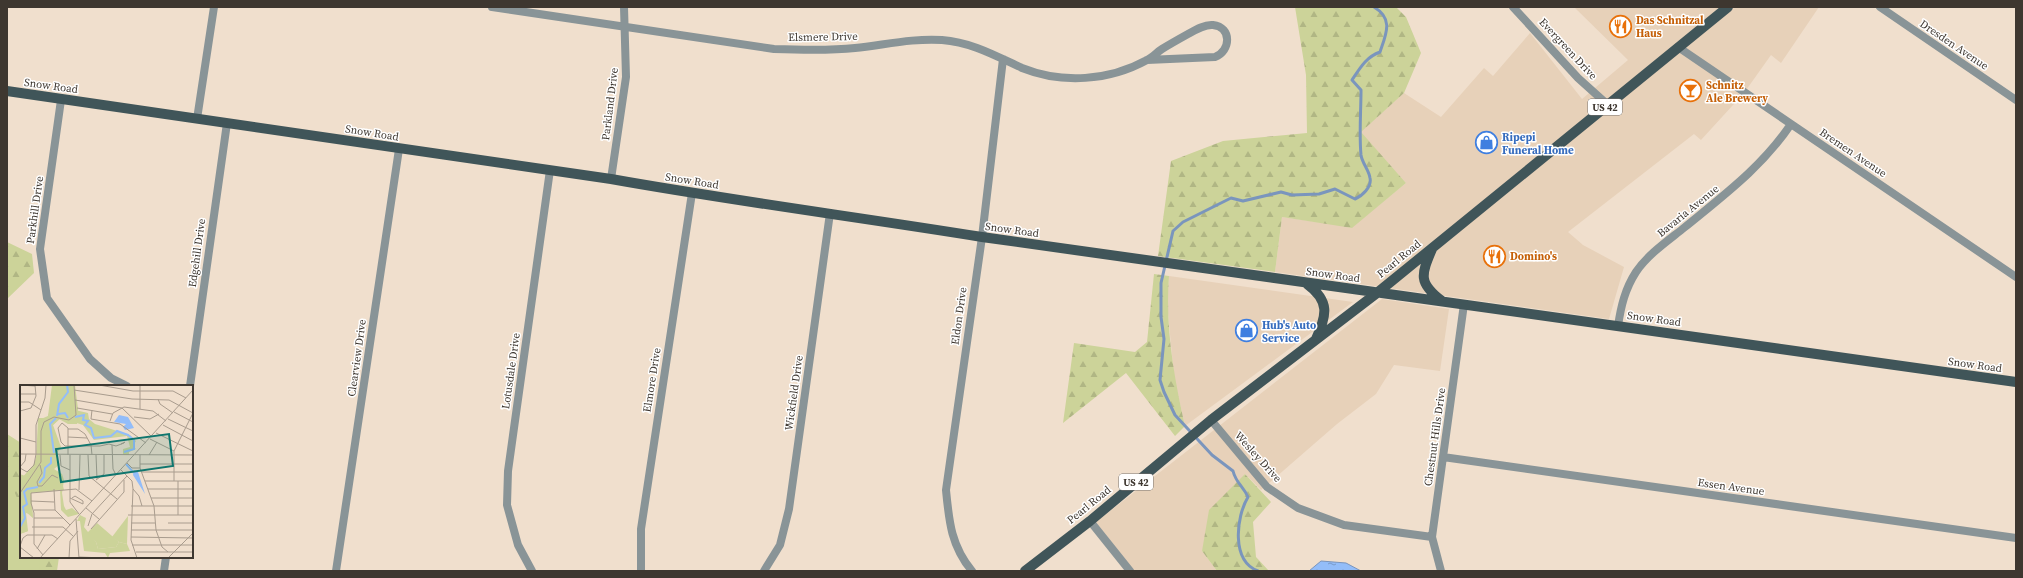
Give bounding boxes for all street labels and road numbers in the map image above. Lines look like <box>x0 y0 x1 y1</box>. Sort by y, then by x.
street label: Evergreen Drive <box>1536 15 1601 83</box>
street label: Dresden Avenue <box>1917 16 1992 74</box>
street label: Elsmere Drive <box>788 29 858 45</box>
street label: Parkland Drive <box>598 66 622 141</box>
street label: Snow Road <box>23 75 80 97</box>
road number: US 42 <box>1588 99 1622 115</box>
street label: Snow Road <box>344 121 401 145</box>
street label: Bremen Avenue <box>1816 125 1890 181</box>
street label: Snow Road <box>664 169 721 193</box>
street label: Parkhill Drive <box>23 175 47 245</box>
street label: Bavaria Avenue <box>1654 181 1722 241</box>
street label: Edgehill Drive <box>185 217 209 288</box>
street label: Snow Road <box>984 219 1041 241</box>
street label: Pearl Road <box>1374 236 1425 281</box>
street label: Snow Road <box>1305 264 1362 286</box>
street label: Eldon Drive <box>948 286 971 346</box>
street label: Snow Road <box>1626 308 1683 330</box>
street label: Clearview Drive <box>344 318 370 398</box>
street label: Lotusdale Drive <box>498 331 524 410</box>
street label: Elmore Drive <box>639 346 665 413</box>
street label: Wickfield Drive <box>781 354 807 432</box>
street label: Snow Road <box>1947 354 2004 376</box>
street label: Chestnut Hills Drive <box>1421 387 1449 487</box>
street label: Wesley Drive <box>1231 428 1285 486</box>
road number: US 42 <box>1119 474 1153 490</box>
street label: Essen Avenue <box>1697 475 1766 499</box>
street label: Pearl Road <box>1064 482 1115 527</box>

